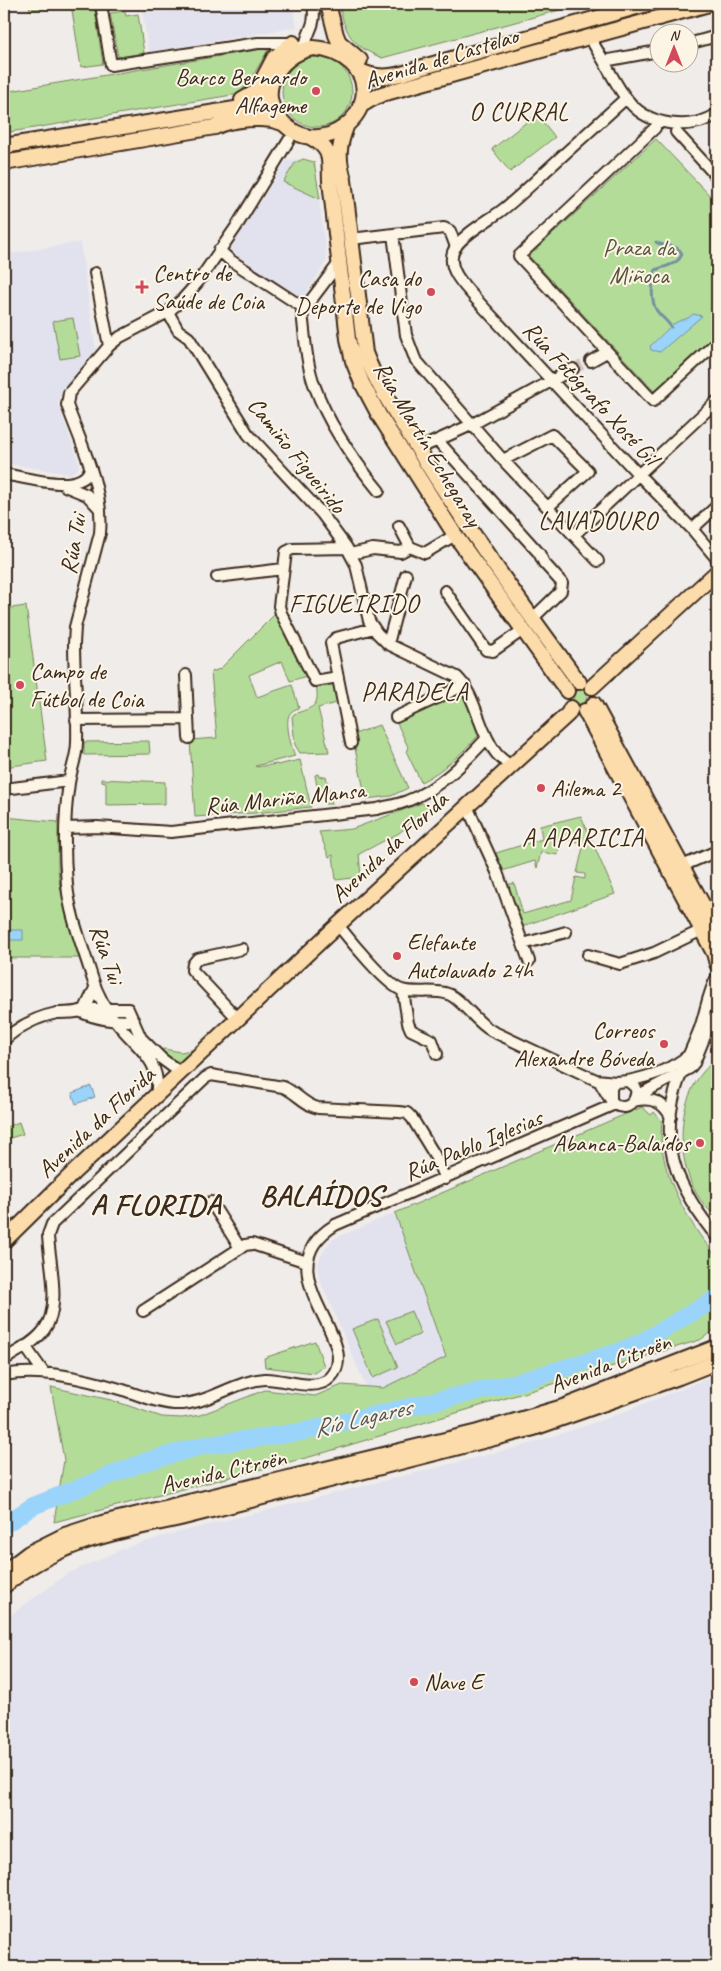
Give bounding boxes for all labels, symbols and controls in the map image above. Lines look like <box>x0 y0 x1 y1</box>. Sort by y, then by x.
street label: Avenida de Castelao <box>361 20 524 96</box>
north arrow <box>648 22 698 72</box>
text: N <box>670 27 681 44</box>
place label: Barco Bernardo Alfageme <box>175 62 309 120</box>
marker: Barco Bernardo Alfageme <box>310 85 322 97</box>
district label: O CURRAL <box>469 96 569 128</box>
park label: Praza da Miñoca <box>603 232 677 290</box>
place label: Centro de Saúde de Coia <box>153 258 265 316</box>
place label: Casa do Deporte de Vigo <box>295 263 423 321</box>
marker: Centro de Saúde de Coia <box>135 280 149 294</box>
marker: Casa do Deporte de Vigo <box>425 286 437 298</box>
street label: Rúa Fotógrafo Xosé Gil <box>517 315 668 474</box>
street label: Rúa Martín Echegaray <box>367 356 490 534</box>
street label: Camiño Figueirido <box>241 391 354 520</box>
district label: LAVADOURO <box>538 505 659 537</box>
street label: Rúa Tui <box>53 508 94 577</box>
district label: FIGUEIRIDO <box>289 588 421 620</box>
place label: Campo de Fútbol de Coia <box>30 656 145 714</box>
district label: PARADELA <box>361 676 469 708</box>
marker: Campo de Fútbol de Coia <box>14 679 26 691</box>
place label: Ailema 2 <box>551 773 623 803</box>
street label: Rúa Mariña Mansa <box>203 774 369 821</box>
marker: Ailema 2 <box>535 782 547 794</box>
street label: Avenida da Florida <box>324 784 455 909</box>
district label: A APARICIA <box>522 822 644 854</box>
street label: Rúa Tui <box>83 920 132 991</box>
place label: Elefante Autolavado 24h <box>407 927 535 985</box>
marker: Elefante Autolavado 24h <box>391 950 403 962</box>
place label: Correos Alexandre Bóveda <box>514 1015 656 1073</box>
marker: Correos Alexandre Bóveda <box>658 1038 670 1050</box>
street label: Avenida da Florida <box>31 1059 162 1184</box>
street label: Rúa Pablo Iglesias <box>399 1102 548 1188</box>
place label: Abanca-Balaídos <box>553 1128 692 1158</box>
marker: Abanca-Balaídos <box>694 1137 706 1149</box>
district label: BALAÍDOS <box>260 1177 388 1214</box>
district label: A FLORIDA <box>91 1186 223 1223</box>
street label: Avenida Citroën <box>545 1326 676 1400</box>
water label: Río Lagares <box>310 1390 418 1445</box>
street label: Avenida Citroën <box>158 1442 290 1500</box>
place label: Nave E <box>424 1667 486 1697</box>
marker: Nave E <box>408 1676 420 1688</box>

